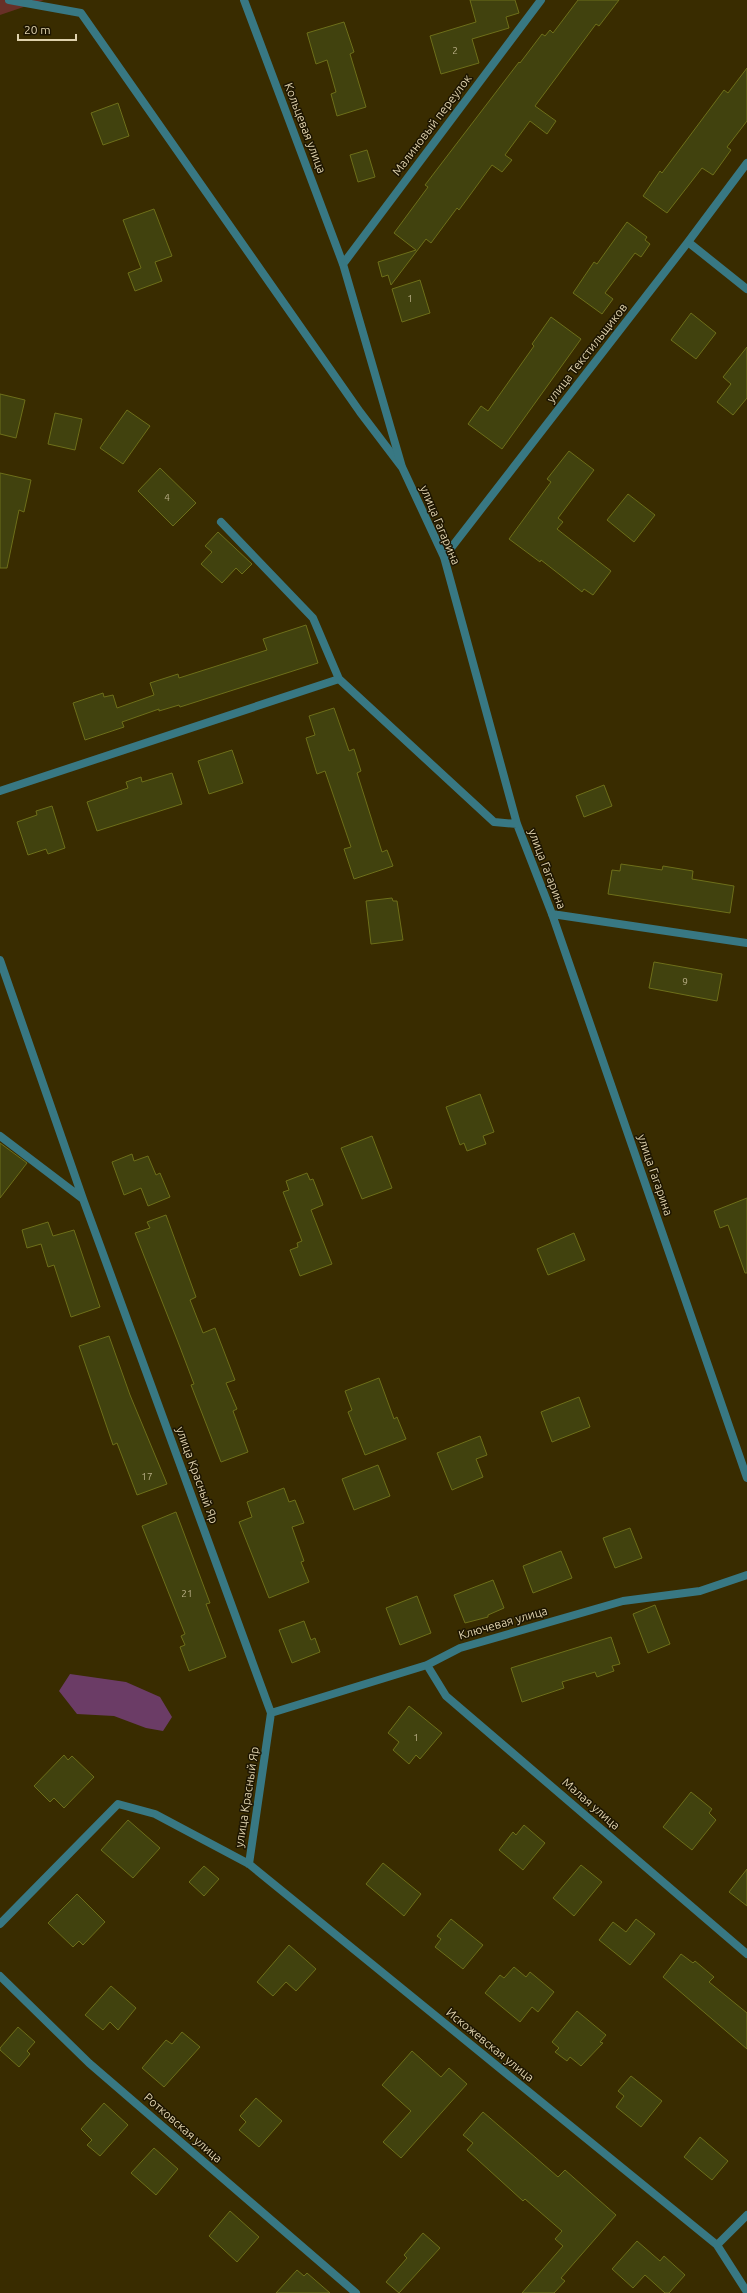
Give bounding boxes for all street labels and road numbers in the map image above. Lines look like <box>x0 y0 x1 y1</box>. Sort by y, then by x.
street label: Малиновый переулок <box>389 72 474 178</box>
street label: Кольцевая улица <box>282 81 329 175</box>
street label: улица Текстильщиков <box>544 301 629 405</box>
street label: улица Гагарина <box>418 483 463 566</box>
street label: улица Гагарина <box>526 827 569 911</box>
street label: улица Гагарина <box>635 1133 675 1217</box>
street label: улица Красный Яр <box>174 1425 221 1525</box>
street label: Ключевая улица <box>457 1604 549 1641</box>
street label: улица Красный Яр <box>232 1746 261 1848</box>
street label: Малая улица <box>560 1775 623 1832</box>
street label: Искожевская улица <box>444 2005 537 2084</box>
street label: Ротковская улица <box>142 2090 225 2165</box>

